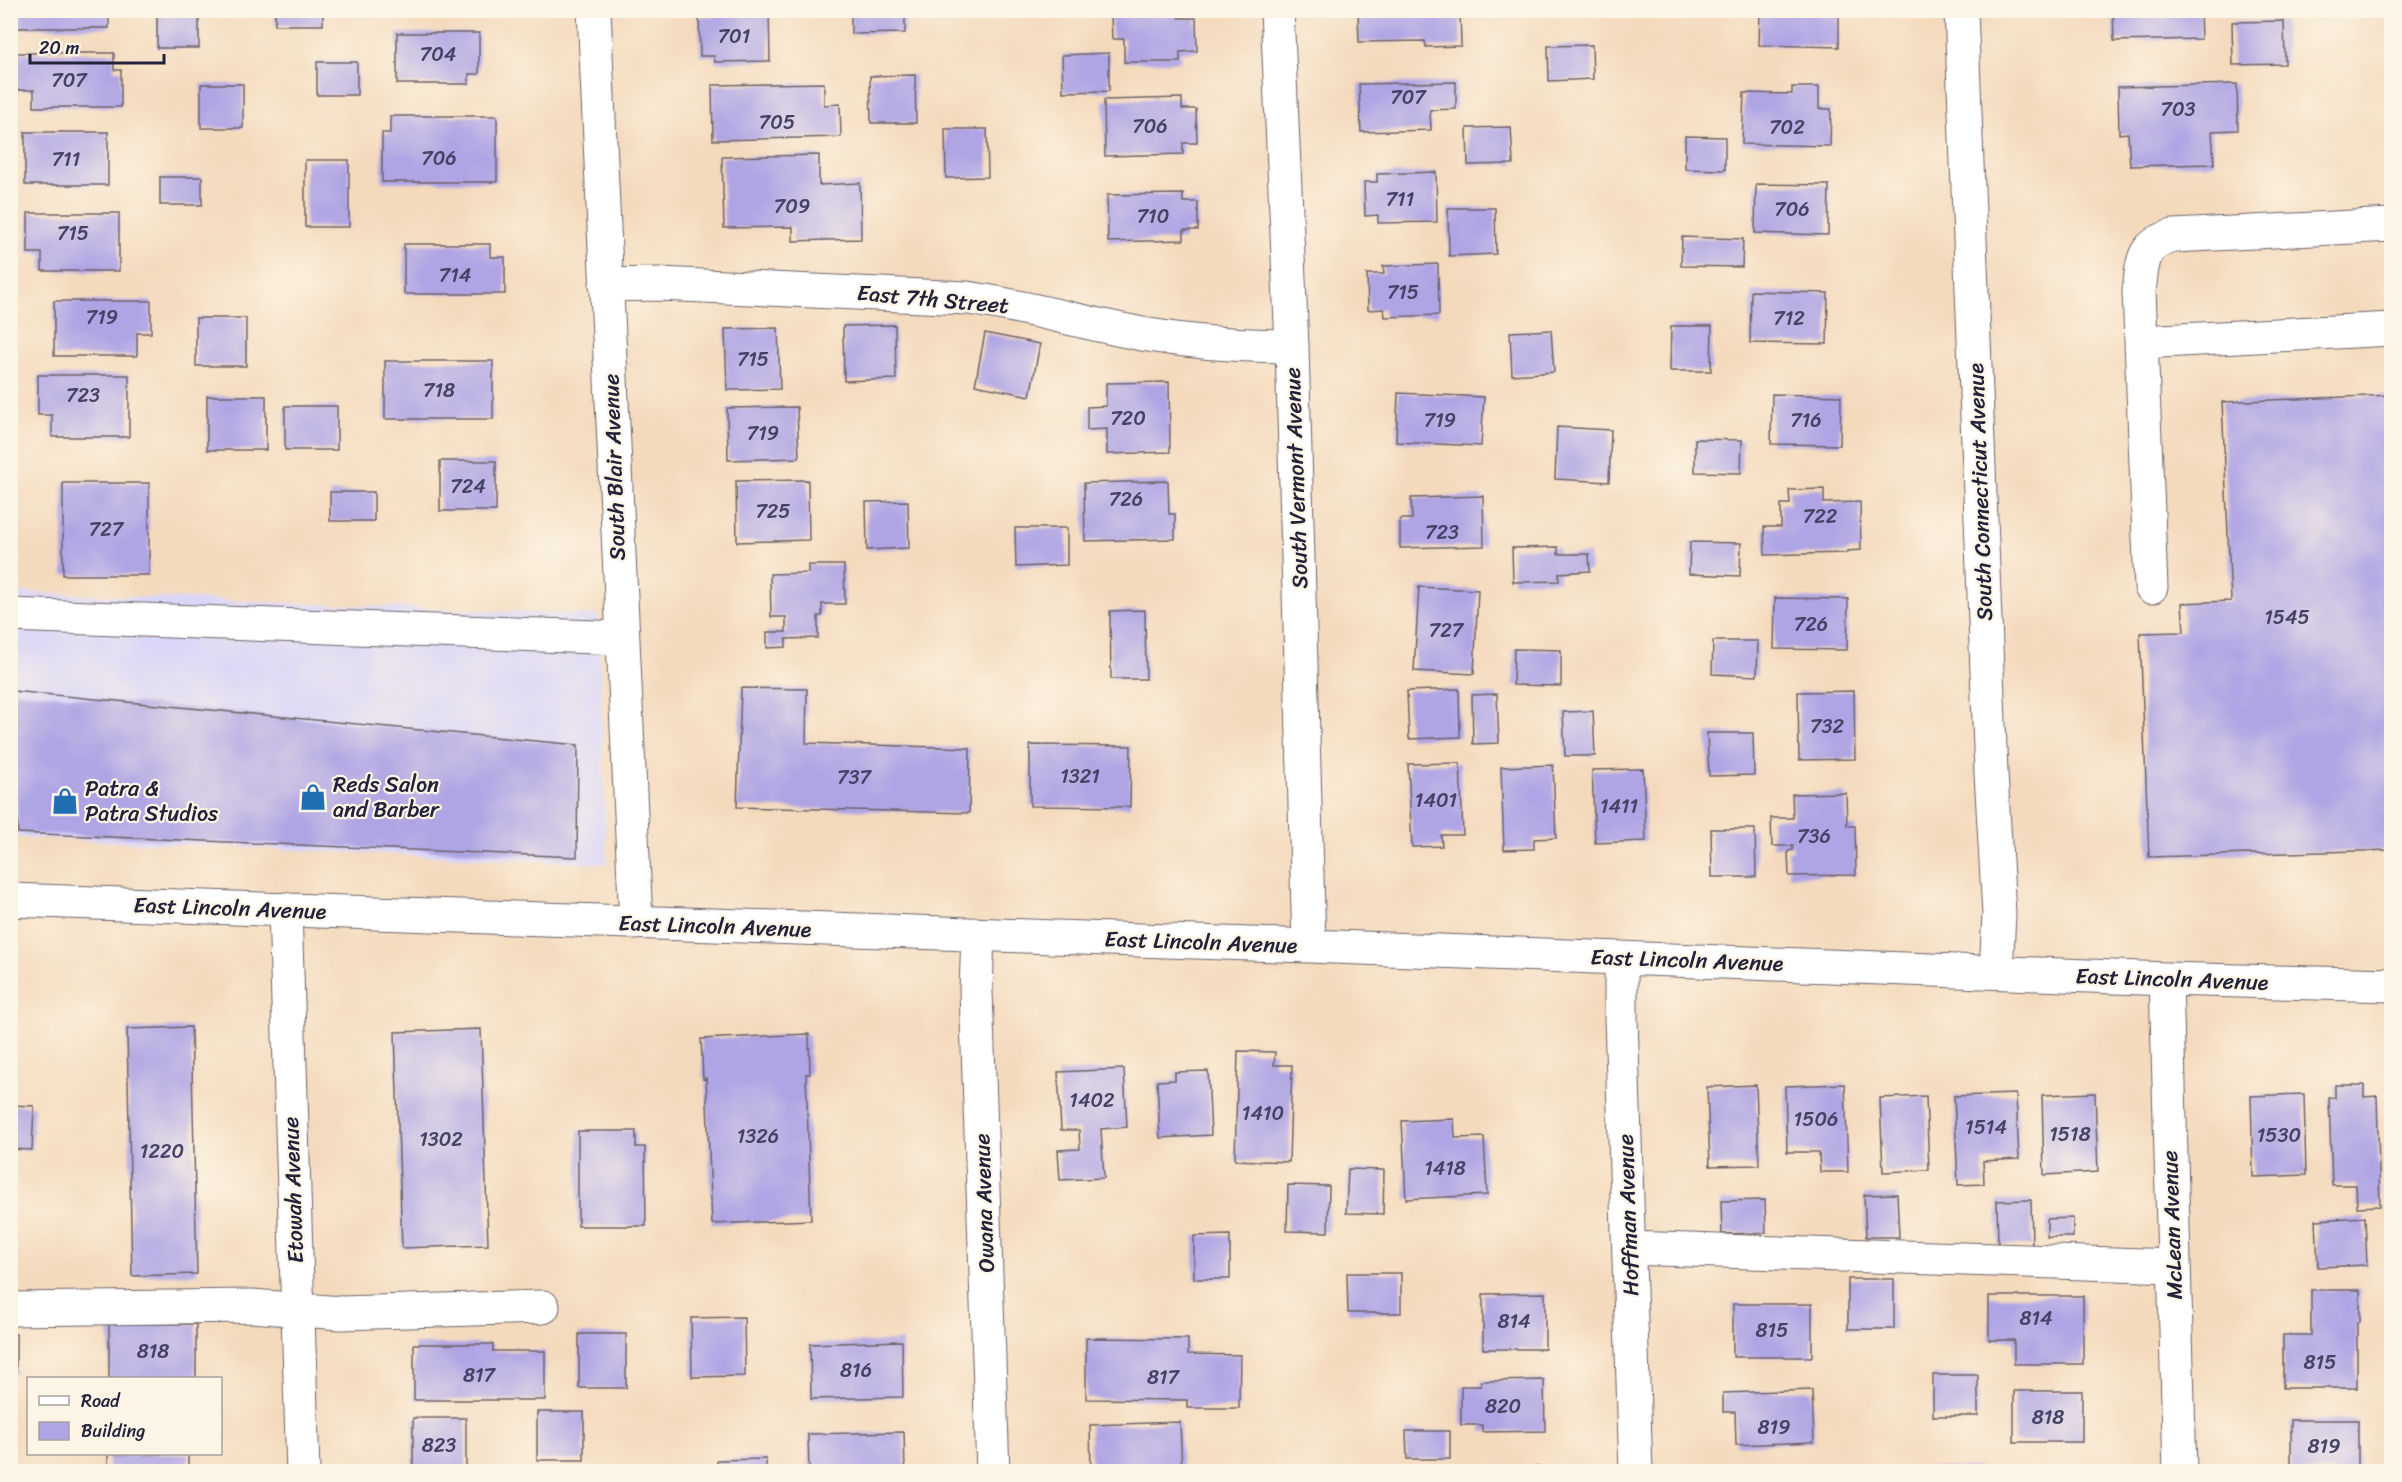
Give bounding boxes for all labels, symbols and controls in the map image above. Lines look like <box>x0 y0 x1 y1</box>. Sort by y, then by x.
house number: 701 <box>718 19 750 54</box>
scale bar <box>30 27 164 65</box>
text: 20 m <box>39 32 79 64</box>
house number: 704 <box>420 37 456 72</box>
house number: 707 <box>51 63 88 98</box>
house number: 707 <box>1390 80 1427 115</box>
house number: 703 <box>2160 92 2196 127</box>
house number: 705 <box>759 105 795 140</box>
house number: 706 <box>1132 109 1168 144</box>
house number: 702 <box>1769 110 1805 145</box>
house number: 706 <box>421 141 457 176</box>
house number: 711 <box>52 142 80 177</box>
house number: 711 <box>1386 182 1414 217</box>
house number: 709 <box>774 189 810 224</box>
house number: 706 <box>1774 192 1810 227</box>
house number: 710 <box>1137 199 1169 234</box>
house number: 715 <box>57 216 89 251</box>
house number: 714 <box>439 258 471 293</box>
street label: East 7th Street <box>856 273 1011 325</box>
house number: 715 <box>1387 275 1419 310</box>
house number: 719 <box>86 300 118 335</box>
house number: 712 <box>1773 301 1805 336</box>
house number: 715 <box>737 342 769 377</box>
street label: South Connecticut Avenue <box>1956 362 2004 621</box>
street label: South Vermont Avenue <box>1273 366 1319 590</box>
house number: 718 <box>423 373 455 408</box>
street label: South Blair Avenue <box>591 373 637 561</box>
house number: 723 <box>66 378 100 413</box>
house number: 720 <box>1110 401 1146 436</box>
house number: 719 <box>1424 403 1456 438</box>
house number: 716 <box>1790 403 1822 438</box>
house number: 719 <box>747 416 779 451</box>
house number: 724 <box>450 469 486 504</box>
house number: 726 <box>1109 482 1143 517</box>
house number: 725 <box>755 494 791 529</box>
house number: 722 <box>1803 499 1838 534</box>
house number: 727 <box>89 512 125 547</box>
house number: 723 <box>1425 515 1459 550</box>
house number: 1545 <box>2264 600 2310 635</box>
house number: 726 <box>1794 607 1828 642</box>
house number: 727 <box>1429 613 1465 648</box>
house number: 732 <box>1810 709 1844 744</box>
house number: 1321 <box>1060 759 1100 794</box>
house number: 737 <box>837 760 872 795</box>
place label: Reds Salon and Barber <box>333 765 441 829</box>
place label: Patra & Patra Studios <box>85 769 219 833</box>
shop icon: Reds Salon and Barber <box>298 782 328 812</box>
house number: 1401 <box>1415 783 1457 818</box>
shop icon: Patra & Patra Studios <box>50 786 80 816</box>
house number: 1411 <box>1600 789 1638 824</box>
house number: 736 <box>1797 819 1831 854</box>
street label: East Lincoln Avenue <box>133 885 327 931</box>
street label: East Lincoln Avenue <box>618 903 812 949</box>
street label: East Lincoln Avenue <box>1104 919 1298 965</box>
street label: East Lincoln Avenue <box>1590 937 1784 983</box>
street label: East Lincoln Avenue <box>2075 956 2269 1002</box>
house number: 1402 <box>1069 1083 1115 1118</box>
house number: 1410 <box>1242 1096 1284 1131</box>
house number: 1506 <box>1794 1102 1838 1137</box>
house number: 1514 <box>1965 1110 2007 1145</box>
street label: Etowah Avenue <box>271 1116 315 1264</box>
house number: 1518 <box>2049 1117 2091 1152</box>
house number: 1530 <box>2257 1118 2301 1153</box>
house number: 1326 <box>737 1119 779 1154</box>
house number: 1302 <box>419 1122 463 1157</box>
street label: Owana Avenue <box>962 1133 1006 1273</box>
street label: Hoffman Avenue <box>1606 1133 1650 1297</box>
house number: 1220 <box>140 1134 184 1169</box>
street label: McLean Avenue <box>2150 1150 2194 1300</box>
house number: 1418 <box>1424 1151 1466 1186</box>
house number: 814 <box>2019 1301 2053 1336</box>
house number: 814 <box>1497 1304 1531 1339</box>
house number: 815 <box>1756 1313 1788 1348</box>
house number: 818 <box>137 1334 169 1369</box>
house number: 815 <box>2304 1345 2336 1380</box>
house number: 816 <box>840 1353 872 1388</box>
house number: 817 <box>463 1358 497 1393</box>
house number: 817 <box>1147 1360 1181 1395</box>
legend <box>27 1377 222 1455</box>
text: Road <box>81 1385 121 1417</box>
house number: 820 <box>1485 1389 1521 1424</box>
house number: 818 <box>2032 1400 2064 1435</box>
house number: 819 <box>1758 1410 1790 1445</box>
text: Building <box>81 1415 145 1447</box>
house number: 823 <box>422 1428 456 1463</box>
house number: 819 <box>2308 1429 2340 1464</box>

